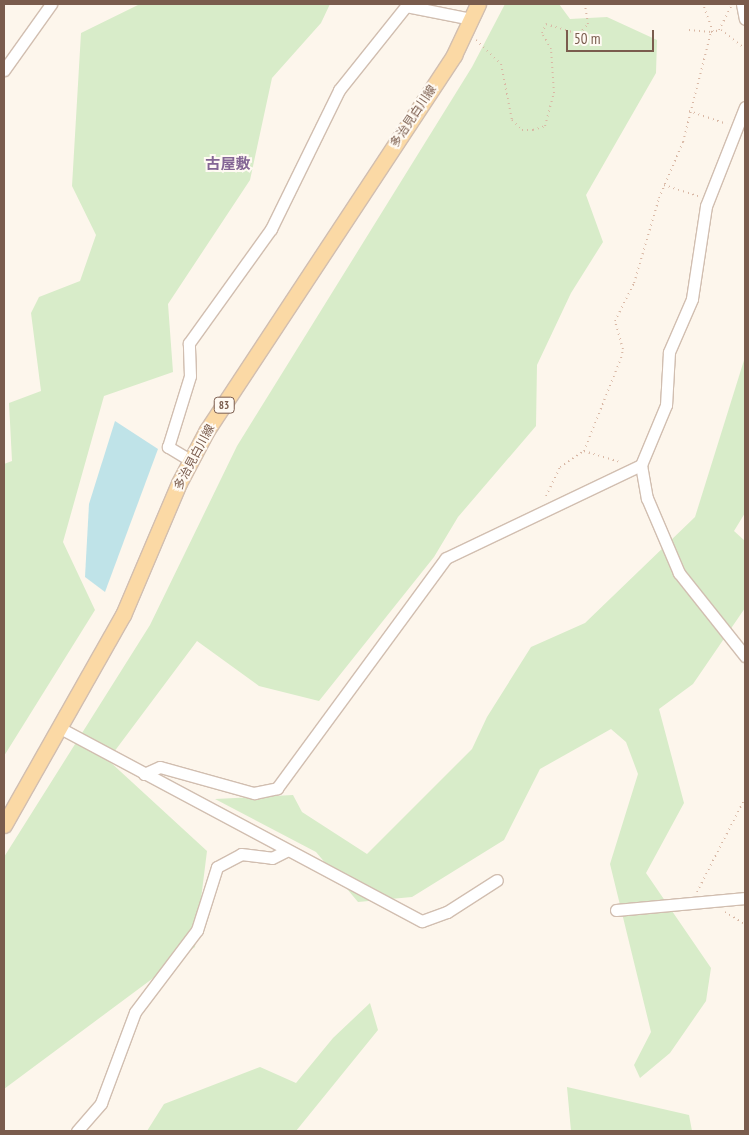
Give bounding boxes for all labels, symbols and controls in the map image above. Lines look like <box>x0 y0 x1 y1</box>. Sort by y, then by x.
scale bar <box>569 20 656 52</box>
text: 50 m <box>574 29 600 48</box>
street label: 多治見白川線 <box>387 82 439 150</box>
district label: 古屋敷 <box>206 155 250 173</box>
road number: 83 <box>213 396 235 414</box>
street label: 多治見白川線 <box>171 422 217 492</box>

